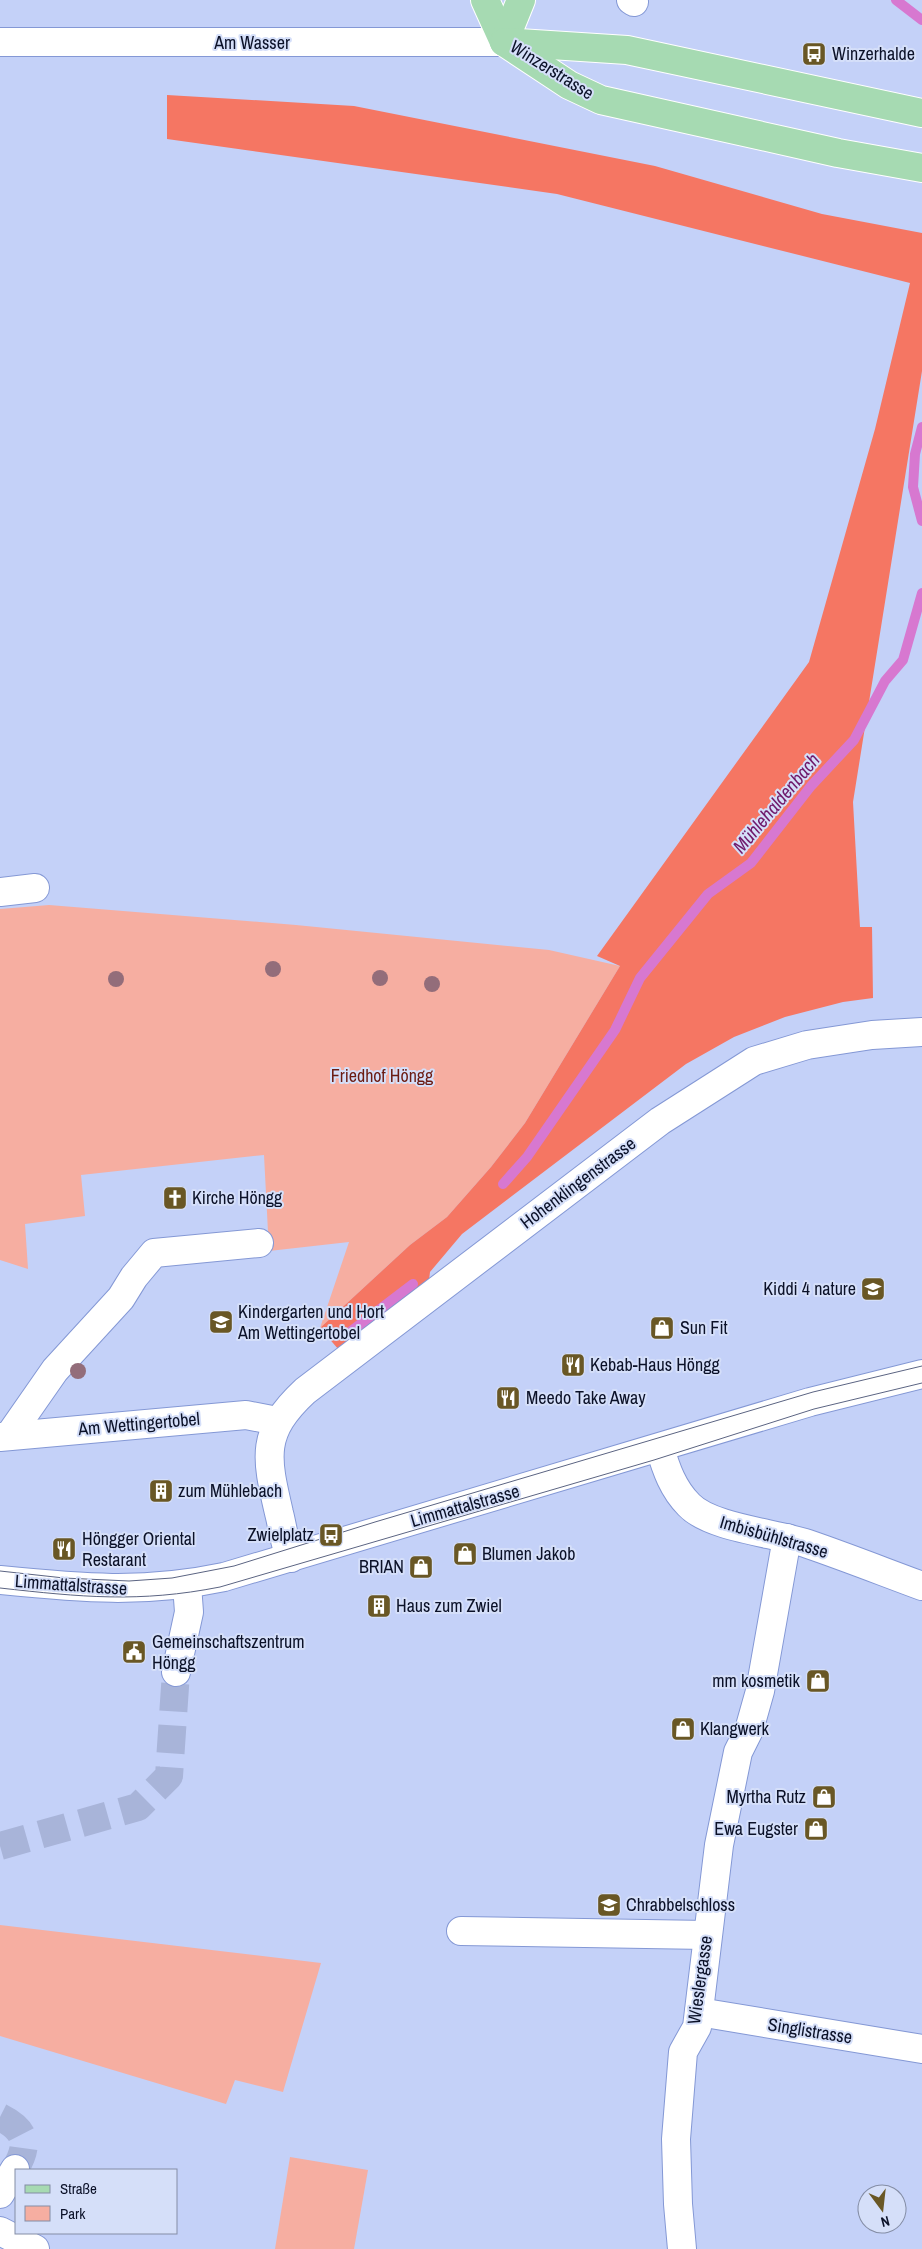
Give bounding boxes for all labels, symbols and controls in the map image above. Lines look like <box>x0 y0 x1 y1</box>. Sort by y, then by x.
street label: Am Wasser <box>213 30 290 55</box>
street label: Winzerstrasse <box>506 34 599 105</box>
bus stop icon: Winzerhalde <box>801 41 827 67</box>
place label: Winzerhalde <box>832 41 915 66</box>
water label: Mühlehaldenbach <box>727 748 825 858</box>
park label: Friedhof Höngg <box>331 1063 434 1088</box>
street label: Hohenklingenstrasse <box>515 1131 641 1234</box>
church icon: Kirche Höngg <box>162 1185 188 1211</box>
place label: Kirche Höngg <box>192 1185 283 1210</box>
place label: Kiddi 4 nature <box>763 1276 856 1301</box>
school or university icon: Kiddi 4 nature <box>860 1276 886 1302</box>
place label: Kindergarten und Hort Am Wettingertobel <box>237 1299 384 1345</box>
school or university icon: Kindergarten und Hort Am Wettingertobel <box>208 1309 234 1335</box>
shop icon: Sun Fit <box>649 1315 675 1341</box>
place label: Sun Fit <box>680 1315 728 1340</box>
restaurant icon: Kebab-Haus Höngg <box>560 1352 586 1378</box>
place label: Kebab-Haus Höngg <box>590 1352 720 1377</box>
restaurant icon: Meedo Take Away <box>495 1385 521 1411</box>
place label: Meedo Take Away <box>526 1385 646 1410</box>
street label: Am Wettingertobel <box>76 1406 201 1441</box>
building icon: zum Mühlebach <box>148 1478 174 1504</box>
place label: zum Mühlebach <box>178 1478 282 1503</box>
street label: Limmattalstrasse <box>407 1478 522 1533</box>
street label: Imbisbühlstrasse <box>717 1509 831 1564</box>
place label: Zwielplatz <box>248 1522 314 1547</box>
bus stop icon: Zwielplatz <box>318 1522 344 1548</box>
place label: Höngger Oriental Restarant <box>82 1526 195 1572</box>
restaurant icon: Höngger Oriental Restarant <box>51 1536 77 1562</box>
shop icon: Blumen Jakob <box>452 1541 478 1567</box>
place label: Blumen Jakob <box>482 1541 576 1566</box>
place label: BRIAN <box>359 1554 404 1579</box>
shop icon: BRIAN <box>408 1554 434 1580</box>
street label: Limmattalstrasse <box>14 1568 128 1601</box>
building icon: Haus zum Zwiel <box>366 1593 392 1619</box>
place label: Haus zum Zwiel <box>396 1593 502 1618</box>
place label: Gemeinschaftszentrum Höngg <box>152 1629 305 1675</box>
public building icon: Gemeinschaftszentrum Höngg <box>121 1639 147 1665</box>
place label: mm kosmetik <box>712 1668 801 1693</box>
shop icon: mm kosmetik <box>805 1668 831 1694</box>
shop icon: Klangwerk <box>670 1716 696 1742</box>
place label: Klangwerk <box>700 1716 770 1741</box>
place label: Myrtha Rutz <box>726 1784 806 1809</box>
shop icon: Myrtha Rutz <box>811 1784 837 1810</box>
place label: Ewa Eugster <box>714 1816 798 1841</box>
shop icon: Ewa Eugster <box>803 1816 829 1842</box>
school or university icon: Chrabbelschloss <box>596 1892 622 1918</box>
place label: Chrabbelschloss <box>626 1892 735 1917</box>
street label: Wieslergasse <box>681 1934 718 2026</box>
street label: Singlistrasse <box>766 2011 854 2050</box>
legend <box>15 2169 178 2234</box>
text: Straße <box>60 2178 97 2199</box>
north arrow <box>857 2184 907 2234</box>
text: Park <box>60 2203 86 2224</box>
text: N <box>879 2212 892 2231</box>

